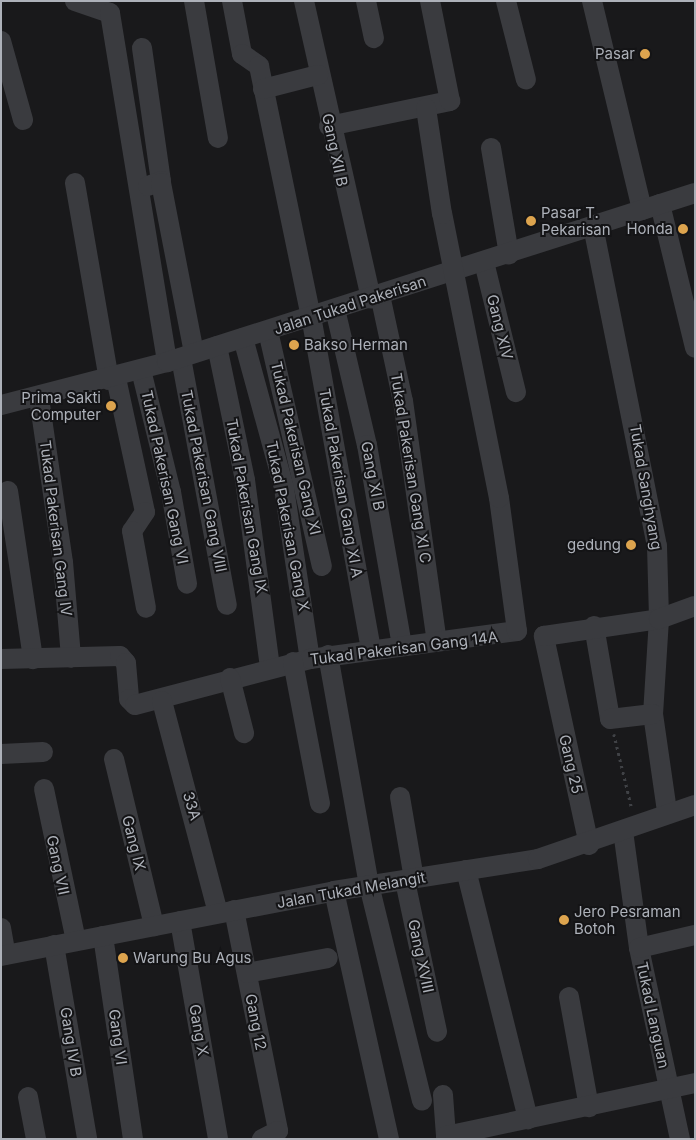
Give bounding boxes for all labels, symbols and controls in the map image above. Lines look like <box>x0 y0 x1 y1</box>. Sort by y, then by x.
place label: Pasar <box>595 45 635 63</box>
marker: Pasar <box>639 48 651 60</box>
street label: Gang XII B <box>318 112 352 188</box>
place label: Pasar T. Pekarisan <box>541 203 611 238</box>
marker: Pasar T. Pekarisan <box>525 215 537 227</box>
place label: Honda <box>626 220 673 238</box>
marker: Honda <box>677 223 689 235</box>
street label: Jalan Tukad Pakerisan <box>272 272 428 338</box>
street label: Gang XIV <box>483 293 517 361</box>
place label: Bakso Herman <box>304 336 408 354</box>
marker: Bakso Herman <box>288 339 300 351</box>
street label: Tukad Pakerisan Gang XI <box>267 360 325 536</box>
street label: Tukad Pakerisan Gang XI C <box>387 372 435 564</box>
street label: Tukad Pakerisan Gang XI A <box>315 387 367 579</box>
place label: Prima Sakti Computer <box>21 388 101 423</box>
street label: Tukad Pakerisan Gang VI <box>138 388 192 566</box>
street label: Tukad Pakerisan Gang VIII <box>177 388 231 574</box>
marker: Prima Sakti Computer <box>105 400 117 412</box>
street label: Tukad Pakerisan Gang IX <box>223 417 271 595</box>
street label: Tukad Sanghyang <box>626 423 666 551</box>
street label: Tukad Pakerisan Gang IV <box>36 439 76 617</box>
street label: Tukad Pakerisan Gang X <box>263 439 313 613</box>
street label: Gang XI B <box>357 440 389 512</box>
place label: gedung <box>567 536 621 554</box>
marker: gedung <box>625 539 637 551</box>
street label: Tukad Pakerisan Gang 14A <box>309 628 499 668</box>
street label: Gang 25 <box>555 733 587 795</box>
street label: 33A <box>179 790 205 822</box>
street label: Gang IX <box>118 814 150 872</box>
street label: Gang VII <box>43 834 73 896</box>
street label: Jalan Tukad Melangit <box>275 868 427 912</box>
place label: Jero Pesraman Botoh <box>574 902 681 937</box>
marker: Jero Pesraman Botoh <box>558 914 570 926</box>
street label: Gang XVIII <box>404 918 438 994</box>
place label: Warung Bu Agus <box>133 949 251 967</box>
marker: Warung Bu Agus <box>117 952 129 964</box>
street label: Tukad Languan <box>633 960 673 1070</box>
street label: Gang 12 <box>242 992 270 1052</box>
street label: Gang X <box>186 1003 212 1057</box>
street label: Gang IV B <box>57 1006 85 1078</box>
street label: Gang VI <box>105 1008 131 1066</box>

